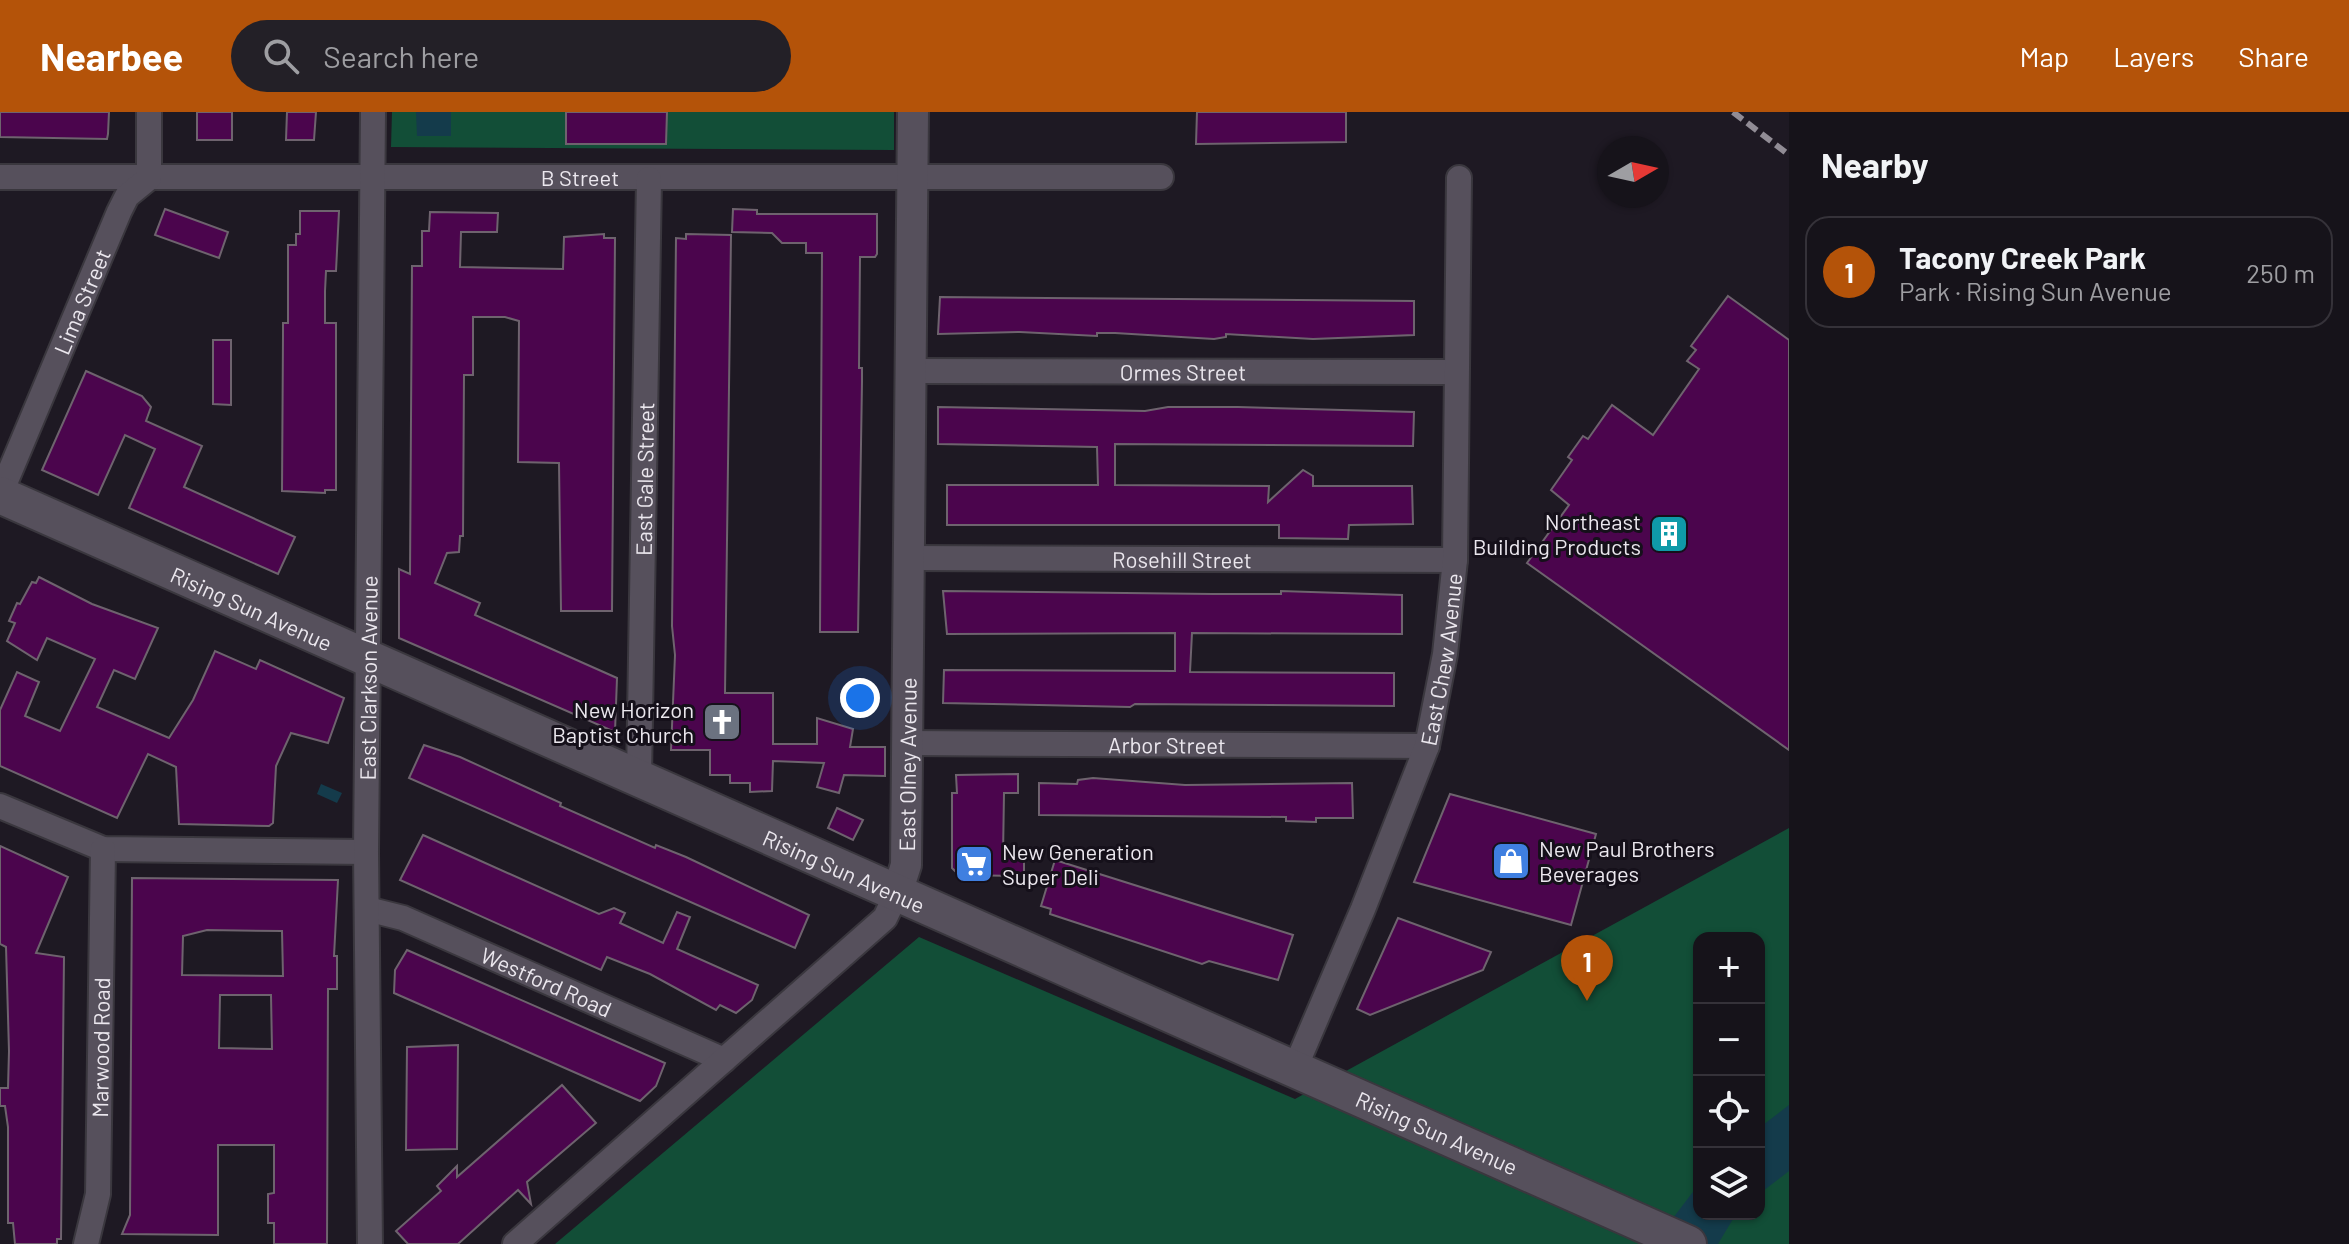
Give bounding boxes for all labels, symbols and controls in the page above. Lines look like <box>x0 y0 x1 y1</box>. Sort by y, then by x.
search box <box>231 20 791 92</box>
text: Nearbee <box>40 33 183 79</box>
icon: search <box>259 34 303 78</box>
text: Search here <box>323 38 479 74</box>
text: Map <box>2019 39 2069 73</box>
text: Layers <box>2113 39 2194 73</box>
text: Share <box>2238 39 2309 73</box>
north arrow <box>1597 136 1669 208</box>
text: Nearby <box>1821 144 1929 185</box>
street label: B Street <box>541 164 619 190</box>
text: Tacony Creek Park <box>1899 239 2146 275</box>
street label: Lima Street <box>48 245 115 358</box>
text: 1 <box>1844 257 1854 288</box>
text: 250 m <box>2246 257 2315 288</box>
text: Park · Rising Sun Avenue <box>1899 275 2172 306</box>
street label: Ormes Street <box>1120 358 1246 385</box>
street label: East Gale Street <box>630 402 658 556</box>
place label: Northeast Building Products <box>1473 508 1641 559</box>
building icon: Northeast Building Products <box>1648 513 1690 555</box>
street label: Rosehill Street <box>1112 546 1252 572</box>
street label: Rising Sun Avenue <box>167 561 337 656</box>
street label: East Chew Avenue <box>1414 572 1467 748</box>
street label: East Clarkson Avenue <box>354 575 382 781</box>
street label: East Olney Avenue <box>893 677 921 852</box>
your location <box>840 678 880 718</box>
place label: New Horizon Baptist Church <box>552 696 694 747</box>
church icon: New Horizon Baptist Church <box>701 701 743 743</box>
street label: Arbor Street <box>1108 731 1226 758</box>
street label: Rising Sun Avenue <box>759 824 929 918</box>
place label: New Paul Brothers Beverages <box>1539 835 1715 886</box>
place label: New Generation Super Deli <box>1002 838 1154 889</box>
shop icon: New Paul Brothers Beverages <box>1490 840 1532 882</box>
supermarket icon: New Generation Super Deli <box>953 843 995 885</box>
map controls <box>1693 932 1765 1220</box>
button: + <box>1693 932 1765 1004</box>
pin: 1 <box>1561 935 1613 1001</box>
street label: Westford Road <box>477 941 616 1022</box>
street label: Marwood Road <box>86 977 114 1118</box>
button: − <box>1693 1004 1765 1076</box>
button: locate <box>1693 1076 1765 1148</box>
street label: Rising Sun Avenue <box>1352 1085 1522 1180</box>
button: layers <box>1693 1148 1765 1220</box>

